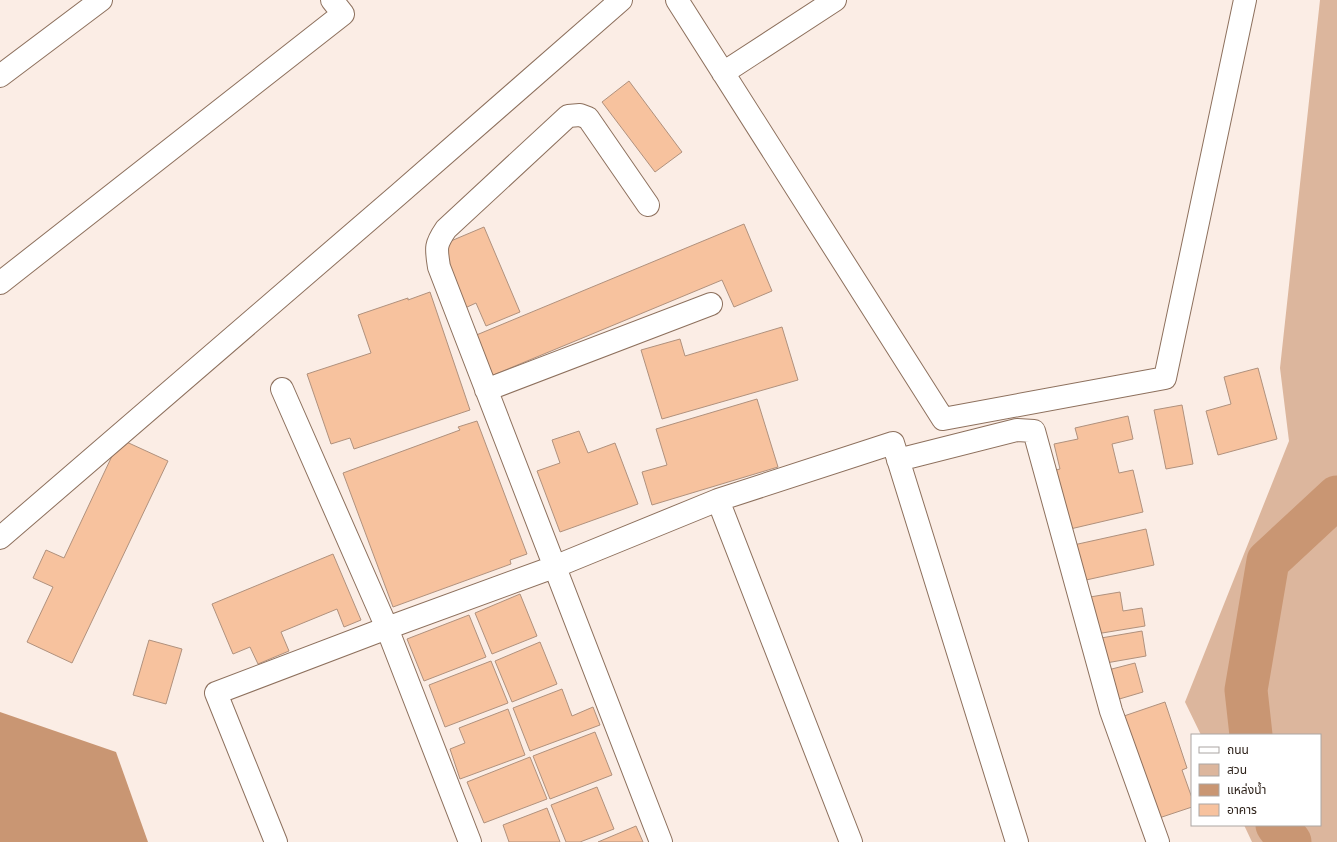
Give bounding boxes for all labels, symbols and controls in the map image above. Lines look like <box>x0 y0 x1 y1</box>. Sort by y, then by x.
legend <box>1191 734 1321 826</box>
text: ถนน <box>1227 741 1249 758</box>
text: สวน <box>1227 761 1247 778</box>
text: แหล่งน้ำ <box>1227 781 1266 798</box>
text: อาคาร <box>1227 801 1257 818</box>

